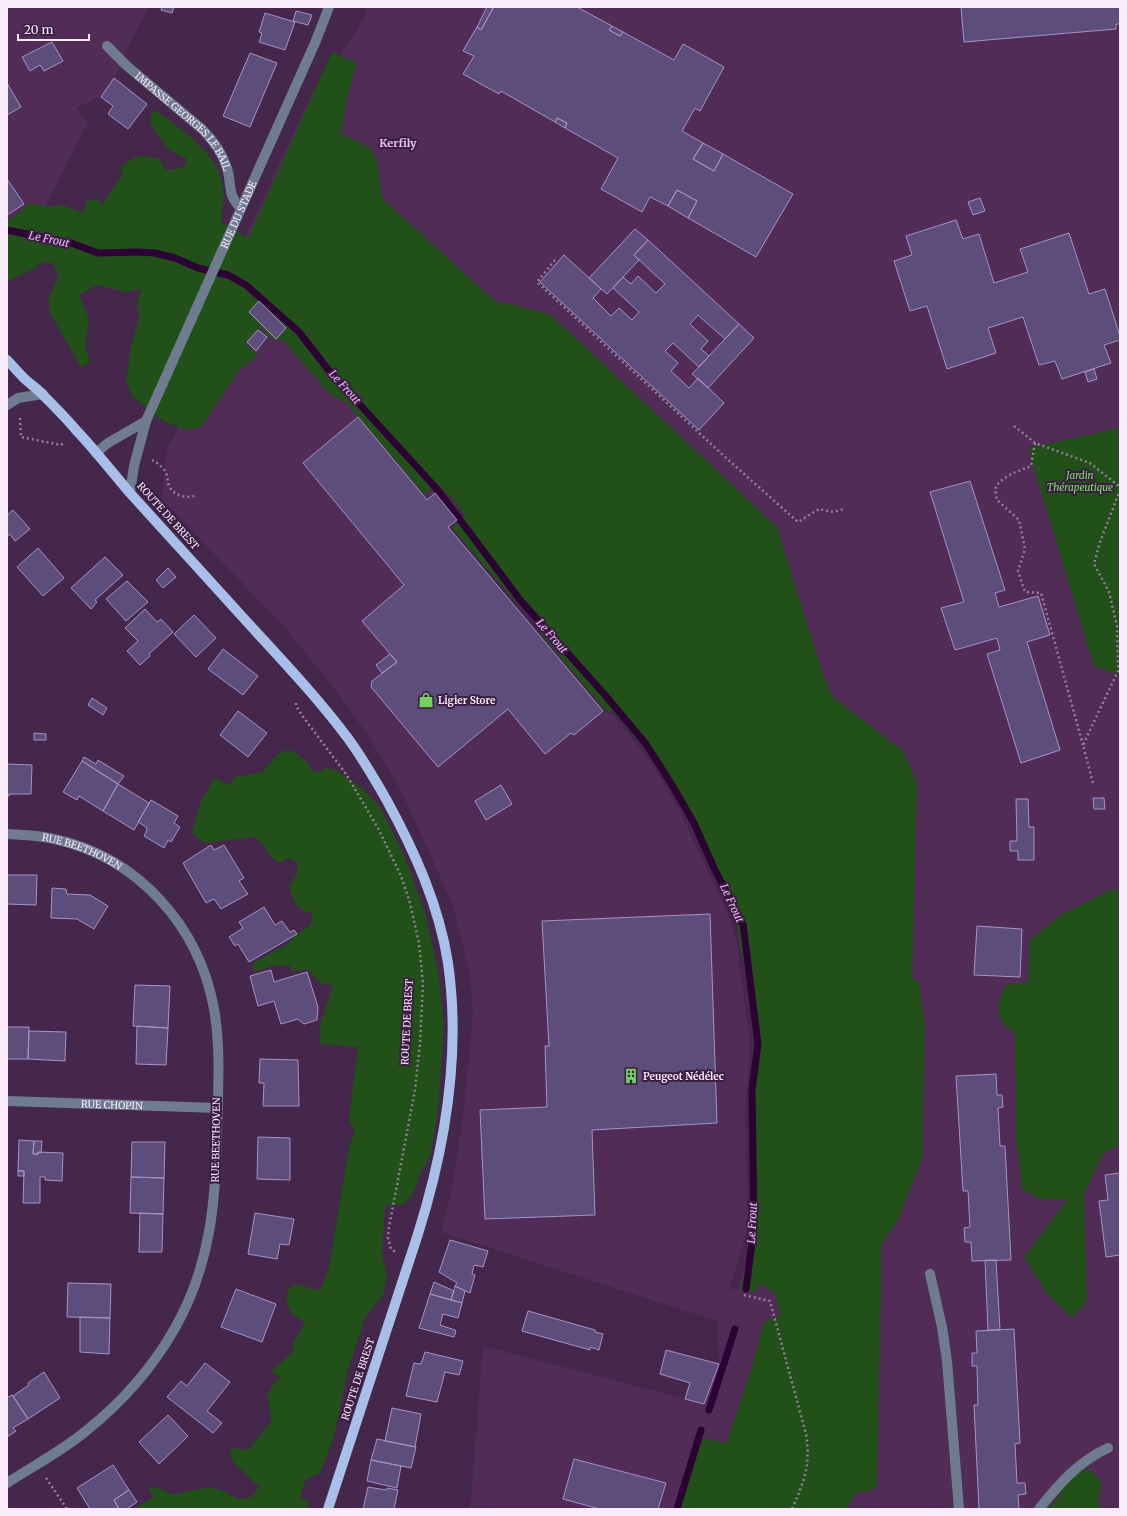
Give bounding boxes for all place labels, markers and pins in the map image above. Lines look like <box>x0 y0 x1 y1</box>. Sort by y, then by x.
shop icon: Ligier Store <box>417 691 435 709</box>
place label: Ligier Store <box>438 694 496 707</box>
building icon: Peugeot Nédélec <box>622 1067 640 1085</box>
place label: Peugeot Nédélec <box>643 1070 724 1083</box>

